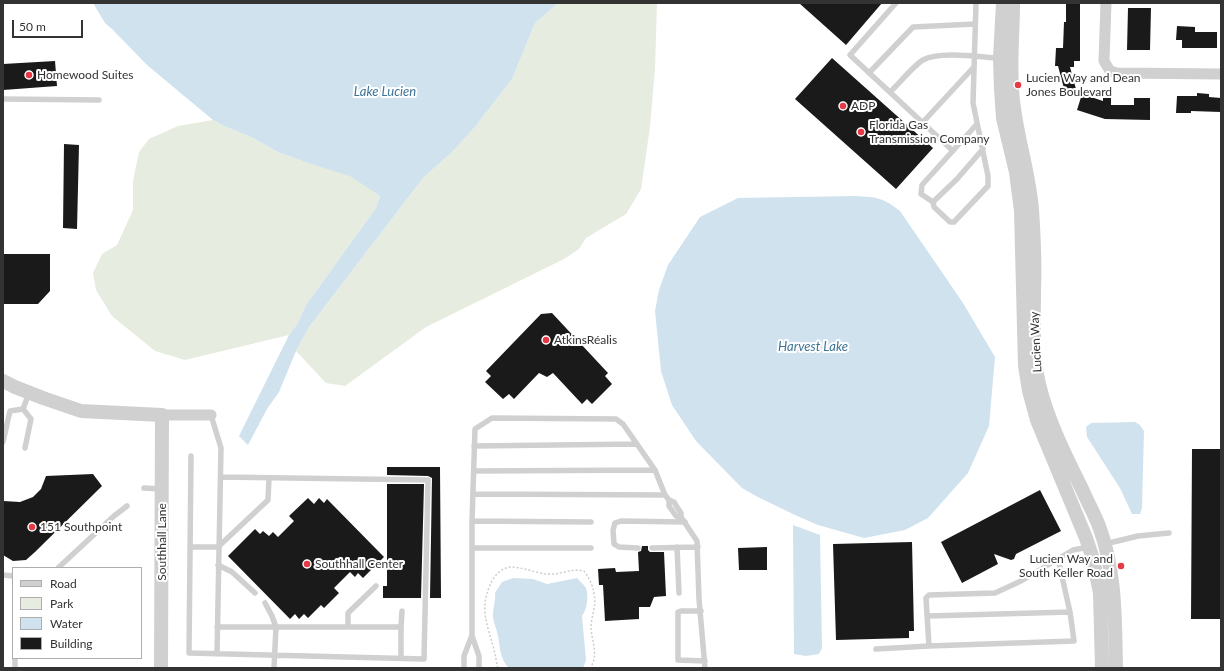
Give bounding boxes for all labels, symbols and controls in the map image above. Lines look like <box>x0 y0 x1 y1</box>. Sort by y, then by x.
scale bar <box>14 12 85 38</box>
text: 50 m <box>19 19 46 34</box>
place label: Homewood Suites <box>37 68 133 82</box>
marker: Homewood Suites <box>24 70 34 80</box>
place label: Lucien Way and Dean Jones Boulevard <box>1026 71 1141 99</box>
marker: Lucien Way and Dean Jones Boulevard <box>1013 80 1023 90</box>
water label: Lake Lucien <box>354 84 416 100</box>
place label: ADP <box>851 99 875 113</box>
marker: ADP <box>838 101 848 111</box>
place label: Florida Gas Transmission Company <box>869 118 989 146</box>
marker: Florida Gas Transmission Company <box>856 127 866 137</box>
street label: Lucien Way <box>1027 311 1045 373</box>
place label: AtkinsRéalis <box>554 333 617 347</box>
marker: AtkinsRéalis <box>541 335 551 345</box>
water label: Harvest Lake <box>778 339 848 355</box>
street label: Southhall Lane <box>155 503 169 581</box>
place label: 151 Southpoint <box>40 520 122 534</box>
marker: 151 Southpoint <box>27 522 37 532</box>
place label: Lucien Way and South Keller Road <box>1019 552 1113 580</box>
place label: Southhall Center <box>315 557 403 571</box>
marker: Southhall Center <box>302 559 312 569</box>
marker: Lucien Way and South Keller Road <box>1116 561 1126 571</box>
legend <box>12 567 142 659</box>
text: Road <box>50 576 77 591</box>
text: Park <box>50 596 73 611</box>
text: Water <box>50 616 83 631</box>
text: Building <box>50 636 93 651</box>

